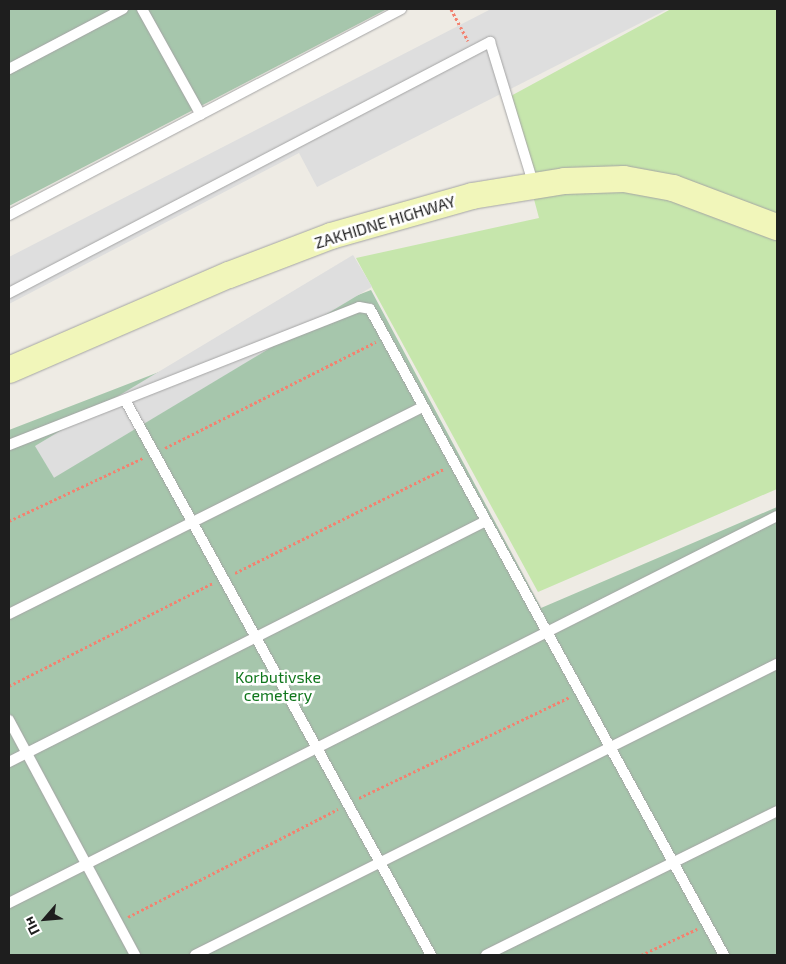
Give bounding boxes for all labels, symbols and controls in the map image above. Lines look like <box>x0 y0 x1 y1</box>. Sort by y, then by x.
street label: ZAKHIDNE HIGHWAY <box>312 191 458 253</box>
park label: Korbutivske cemetery <box>235 667 321 705</box>
north arrow <box>20 894 70 944</box>
text: Пн <box>19 914 43 938</box>

